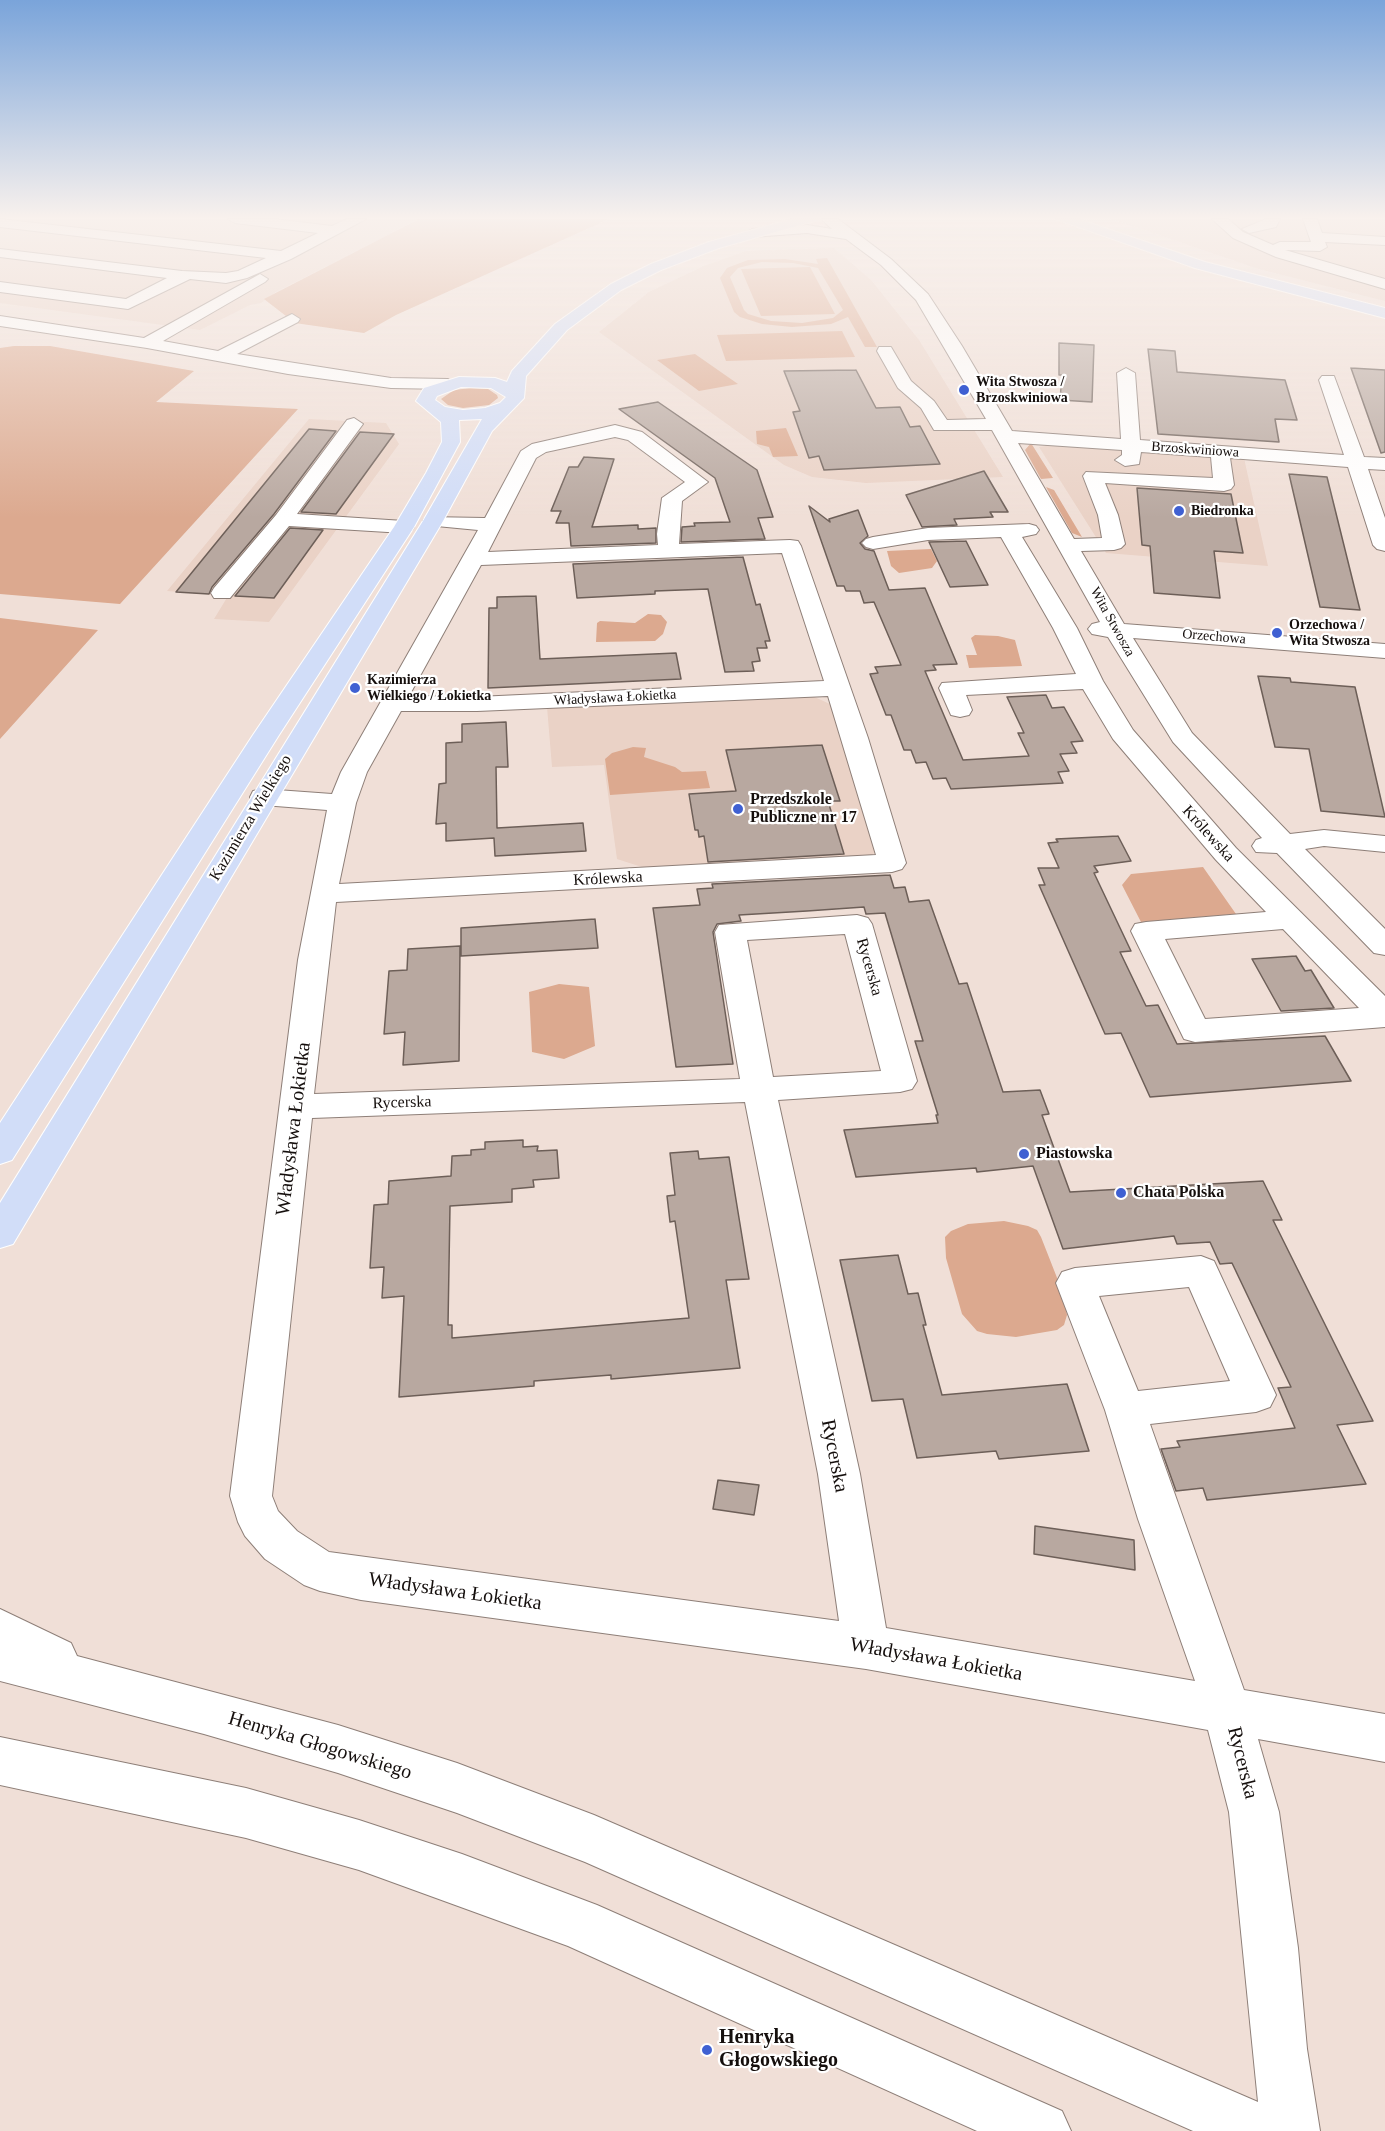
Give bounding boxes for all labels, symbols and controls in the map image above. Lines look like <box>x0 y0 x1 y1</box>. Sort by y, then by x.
place label: Wita Stwosza / Brzoskwiniowa <box>976 374 1068 406</box>
marker: Wita Stwosza / Brzoskwiniowa <box>957 383 971 397</box>
street label: Brzoskwiniowa <box>1151 439 1239 461</box>
place label: Biedronka <box>1191 503 1254 519</box>
marker: Biedronka <box>1172 504 1186 518</box>
street label: Wita Stwosza <box>1086 584 1138 660</box>
place label: Orzechowa / Wita Stwosza <box>1289 617 1370 650</box>
street label: Orzechowa <box>1182 626 1246 648</box>
marker: Orzechowa / Wita Stwosza <box>1270 626 1284 640</box>
place label: Kazimierza Wielkiego / Łokietka <box>367 672 491 704</box>
marker: Kazimierza Wielkiego / Łokietka <box>348 681 362 695</box>
street label: Władysława Łokietka <box>553 686 677 710</box>
street label: Kazimierza Wielkiego <box>206 751 296 885</box>
place label: Przedszkole Publiczne nr 17 <box>750 790 857 828</box>
marker: Przedszkole Publiczne nr 17 <box>731 802 745 816</box>
street label: Królewska <box>1178 802 1238 866</box>
street label: Królewska <box>573 868 643 890</box>
street label: Rycerska <box>852 936 886 998</box>
street label: Władysława Łokietka <box>271 1041 317 1217</box>
street label: Rycerska <box>372 1092 432 1114</box>
place label: Piastowska <box>1036 1144 1112 1164</box>
marker: Piastowska <box>1017 1147 1031 1161</box>
place label: Chata Polska <box>1133 1183 1224 1203</box>
marker: Chata Polska <box>1114 1186 1128 1200</box>
street label: Rycerska <box>815 1418 853 1494</box>
street label: Władysława Łokietka <box>367 1568 543 1616</box>
street label: Władysława Łokietka <box>848 1633 1024 1687</box>
street label: Henryka Głogowskiego <box>225 1707 415 1785</box>
street label: Rycerska <box>1221 1724 1263 1802</box>
place label: Henryka Głogowskiego <box>719 2026 838 2073</box>
marker: Henryka Głogowskiego <box>700 2043 714 2057</box>

